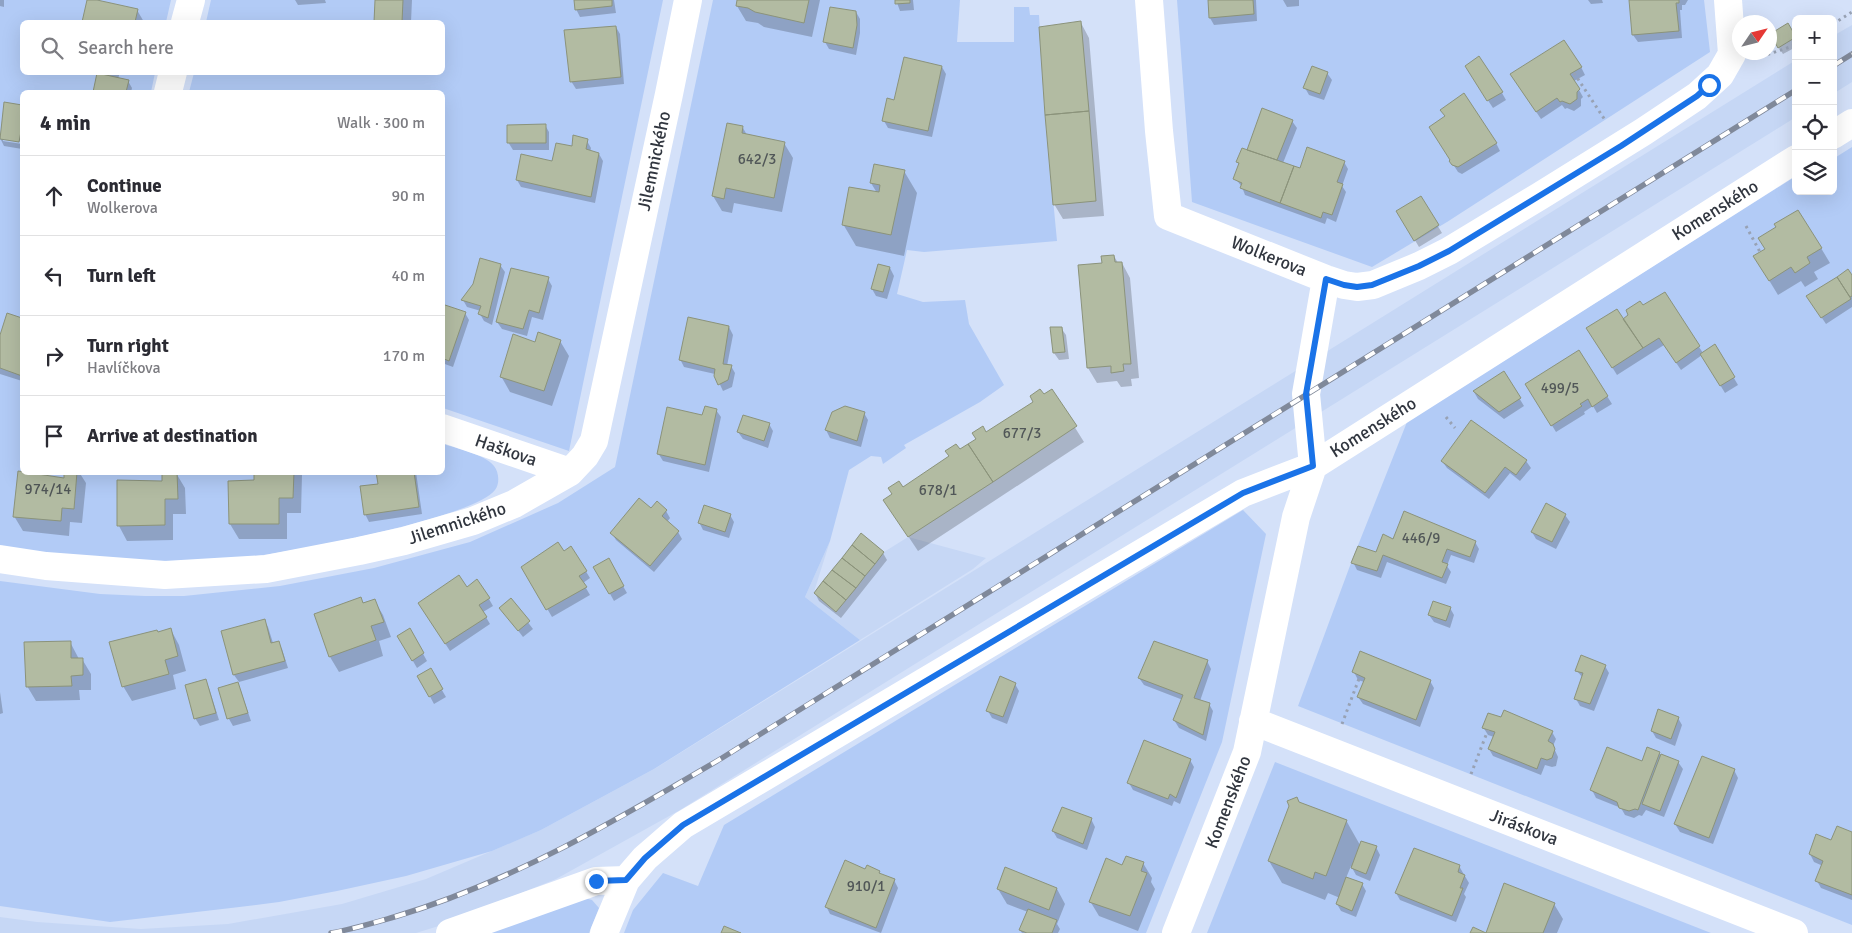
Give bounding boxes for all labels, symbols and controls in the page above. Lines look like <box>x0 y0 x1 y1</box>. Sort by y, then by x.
north arrow <box>1732 15 1777 60</box>
map controls <box>1792 15 1837 195</box>
button: + <box>1792 15 1837 60</box>
search box <box>20 20 445 75</box>
icon: search <box>38 34 66 62</box>
text: Search here <box>78 36 174 60</box>
button: − <box>1792 60 1837 105</box>
route start <box>1698 74 1721 97</box>
button: locate <box>1792 105 1837 150</box>
street label: Jilemnického <box>633 109 675 213</box>
text: 4 min <box>40 110 91 136</box>
text: Walk · 300 m <box>337 113 425 133</box>
house number: 642/3 <box>738 150 776 168</box>
button: layers <box>1792 150 1837 195</box>
text: Continue <box>87 174 162 198</box>
street label: Komenského <box>1668 175 1762 245</box>
icon: ahead <box>40 182 68 210</box>
text: 90 m <box>391 186 425 206</box>
text: Wolkerova <box>87 198 158 218</box>
street label: Wolkerova <box>1228 231 1310 281</box>
icon: left <box>40 262 68 290</box>
text: Turn left <box>87 264 156 288</box>
text: 40 m <box>391 266 425 286</box>
text: Turn right <box>87 334 169 358</box>
icon: right <box>40 342 68 370</box>
text: 170 m <box>383 346 425 366</box>
text: Havlíčkova <box>87 358 161 378</box>
house number: 499/5 <box>1541 379 1579 397</box>
street label: Komenského <box>1326 392 1420 462</box>
icon: arrive <box>40 422 68 450</box>
text: Arrive at destination <box>87 424 258 448</box>
house number: 677/3 <box>1003 424 1041 442</box>
street label: Haškova <box>472 429 540 471</box>
house number: 974/14 <box>25 480 71 498</box>
house number: 678/1 <box>919 481 957 499</box>
street label: Jilemnického <box>405 497 509 549</box>
house number: 446/9 <box>1402 529 1440 547</box>
street label: Komenského <box>1200 752 1256 852</box>
street label: Jiráskova <box>1487 804 1561 850</box>
route end <box>585 870 608 893</box>
house number: 910/1 <box>847 877 885 895</box>

